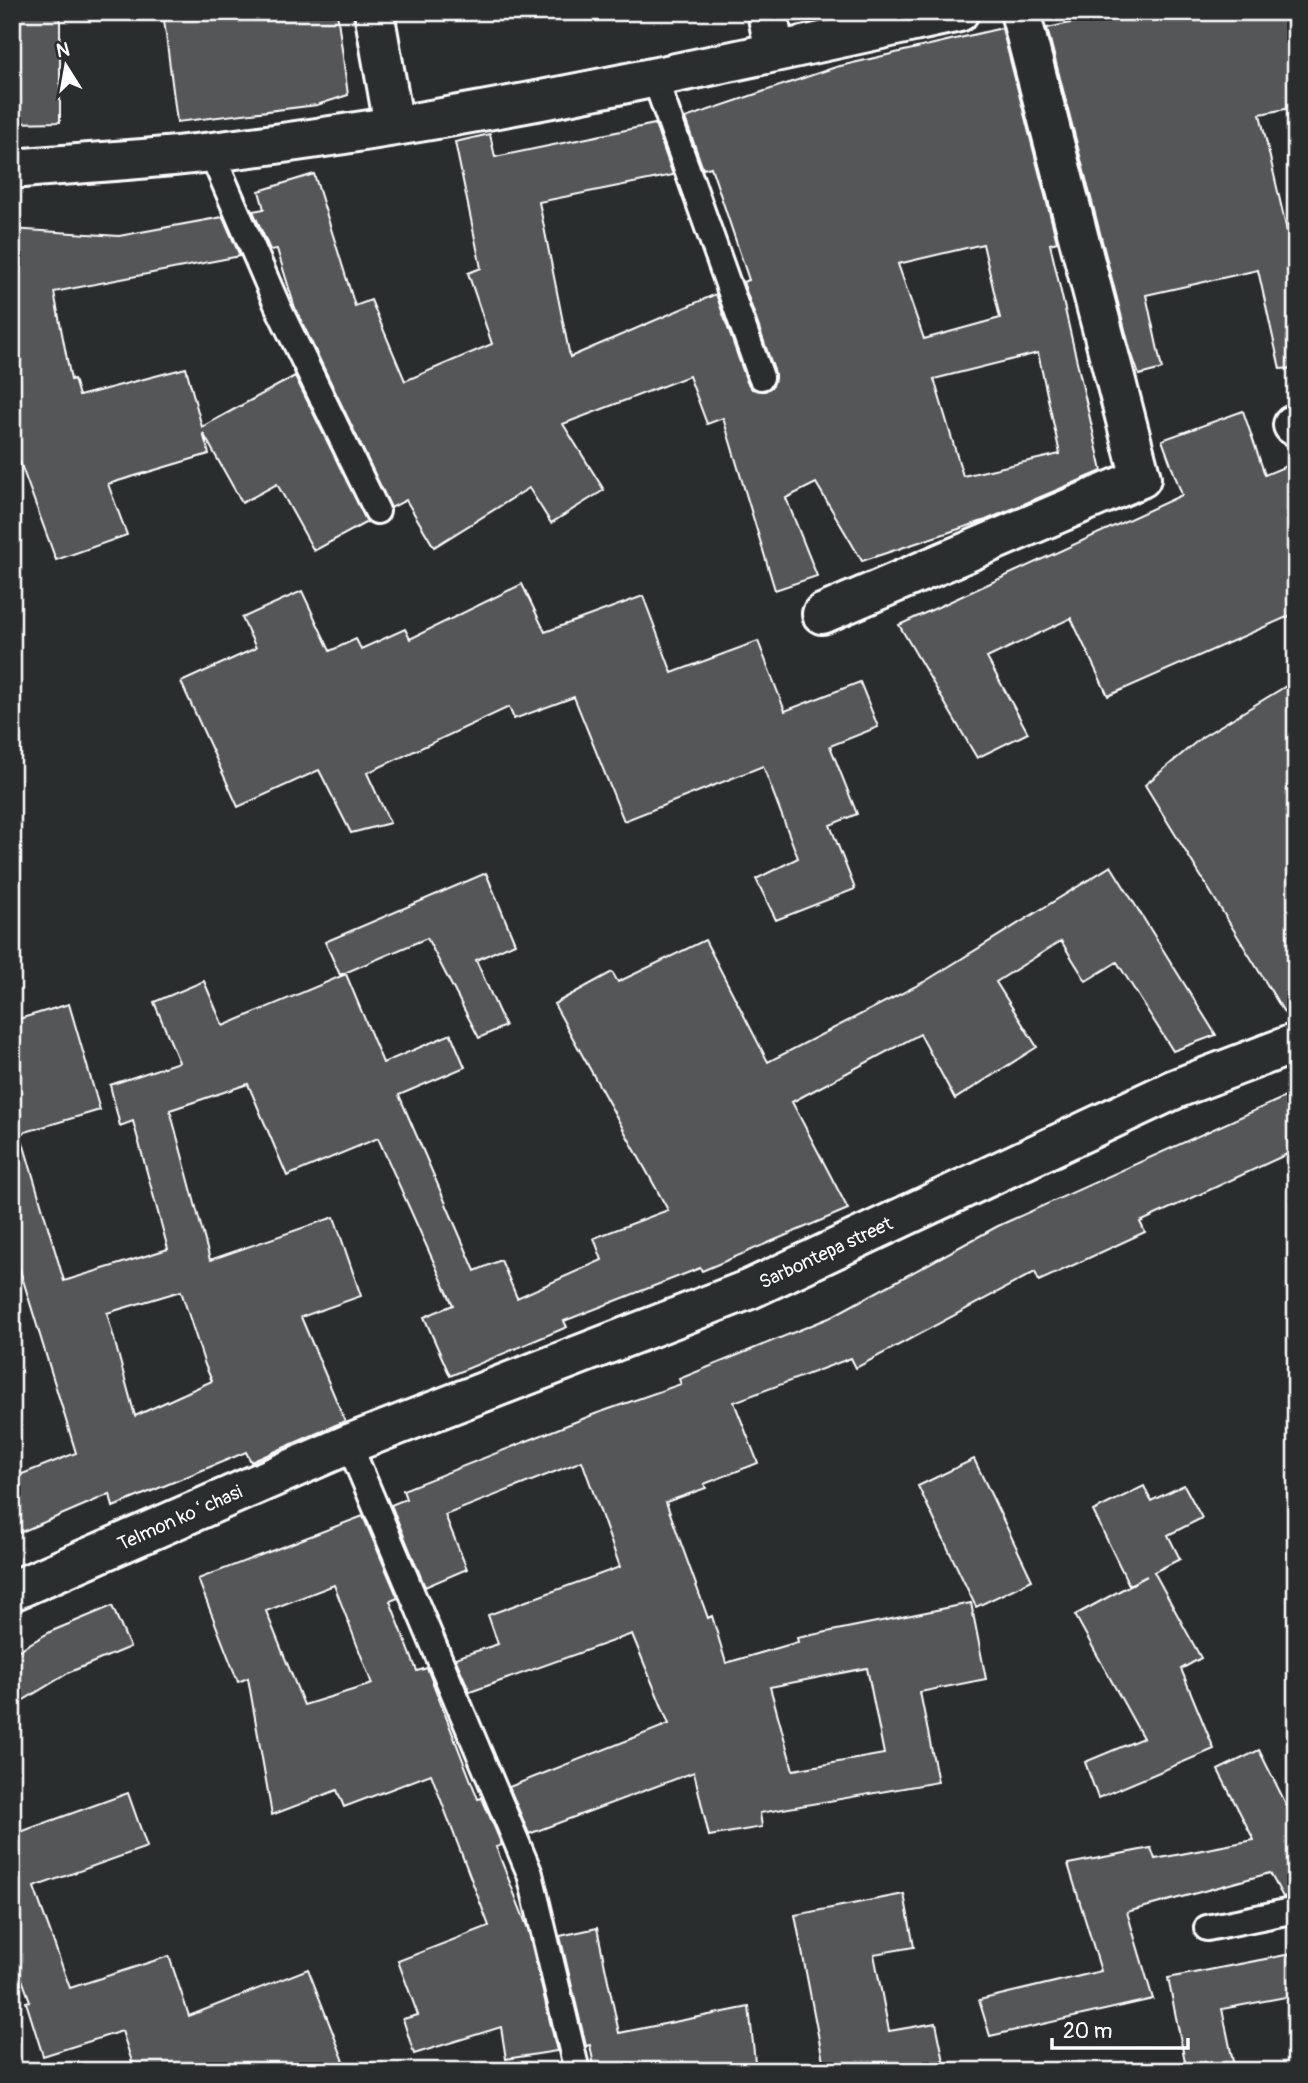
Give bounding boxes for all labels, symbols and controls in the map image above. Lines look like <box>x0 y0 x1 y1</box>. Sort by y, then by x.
north arrow <box>32 32 102 102</box>
text: N <box>54 37 72 63</box>
street label: Sarbontepa street <box>755 1211 897 1294</box>
street label: Telmon koʻchasi <box>114 1480 246 1556</box>
scale bar <box>1052 2006 1189 2050</box>
text: 20 m <box>1063 2018 1112 2045</box>

